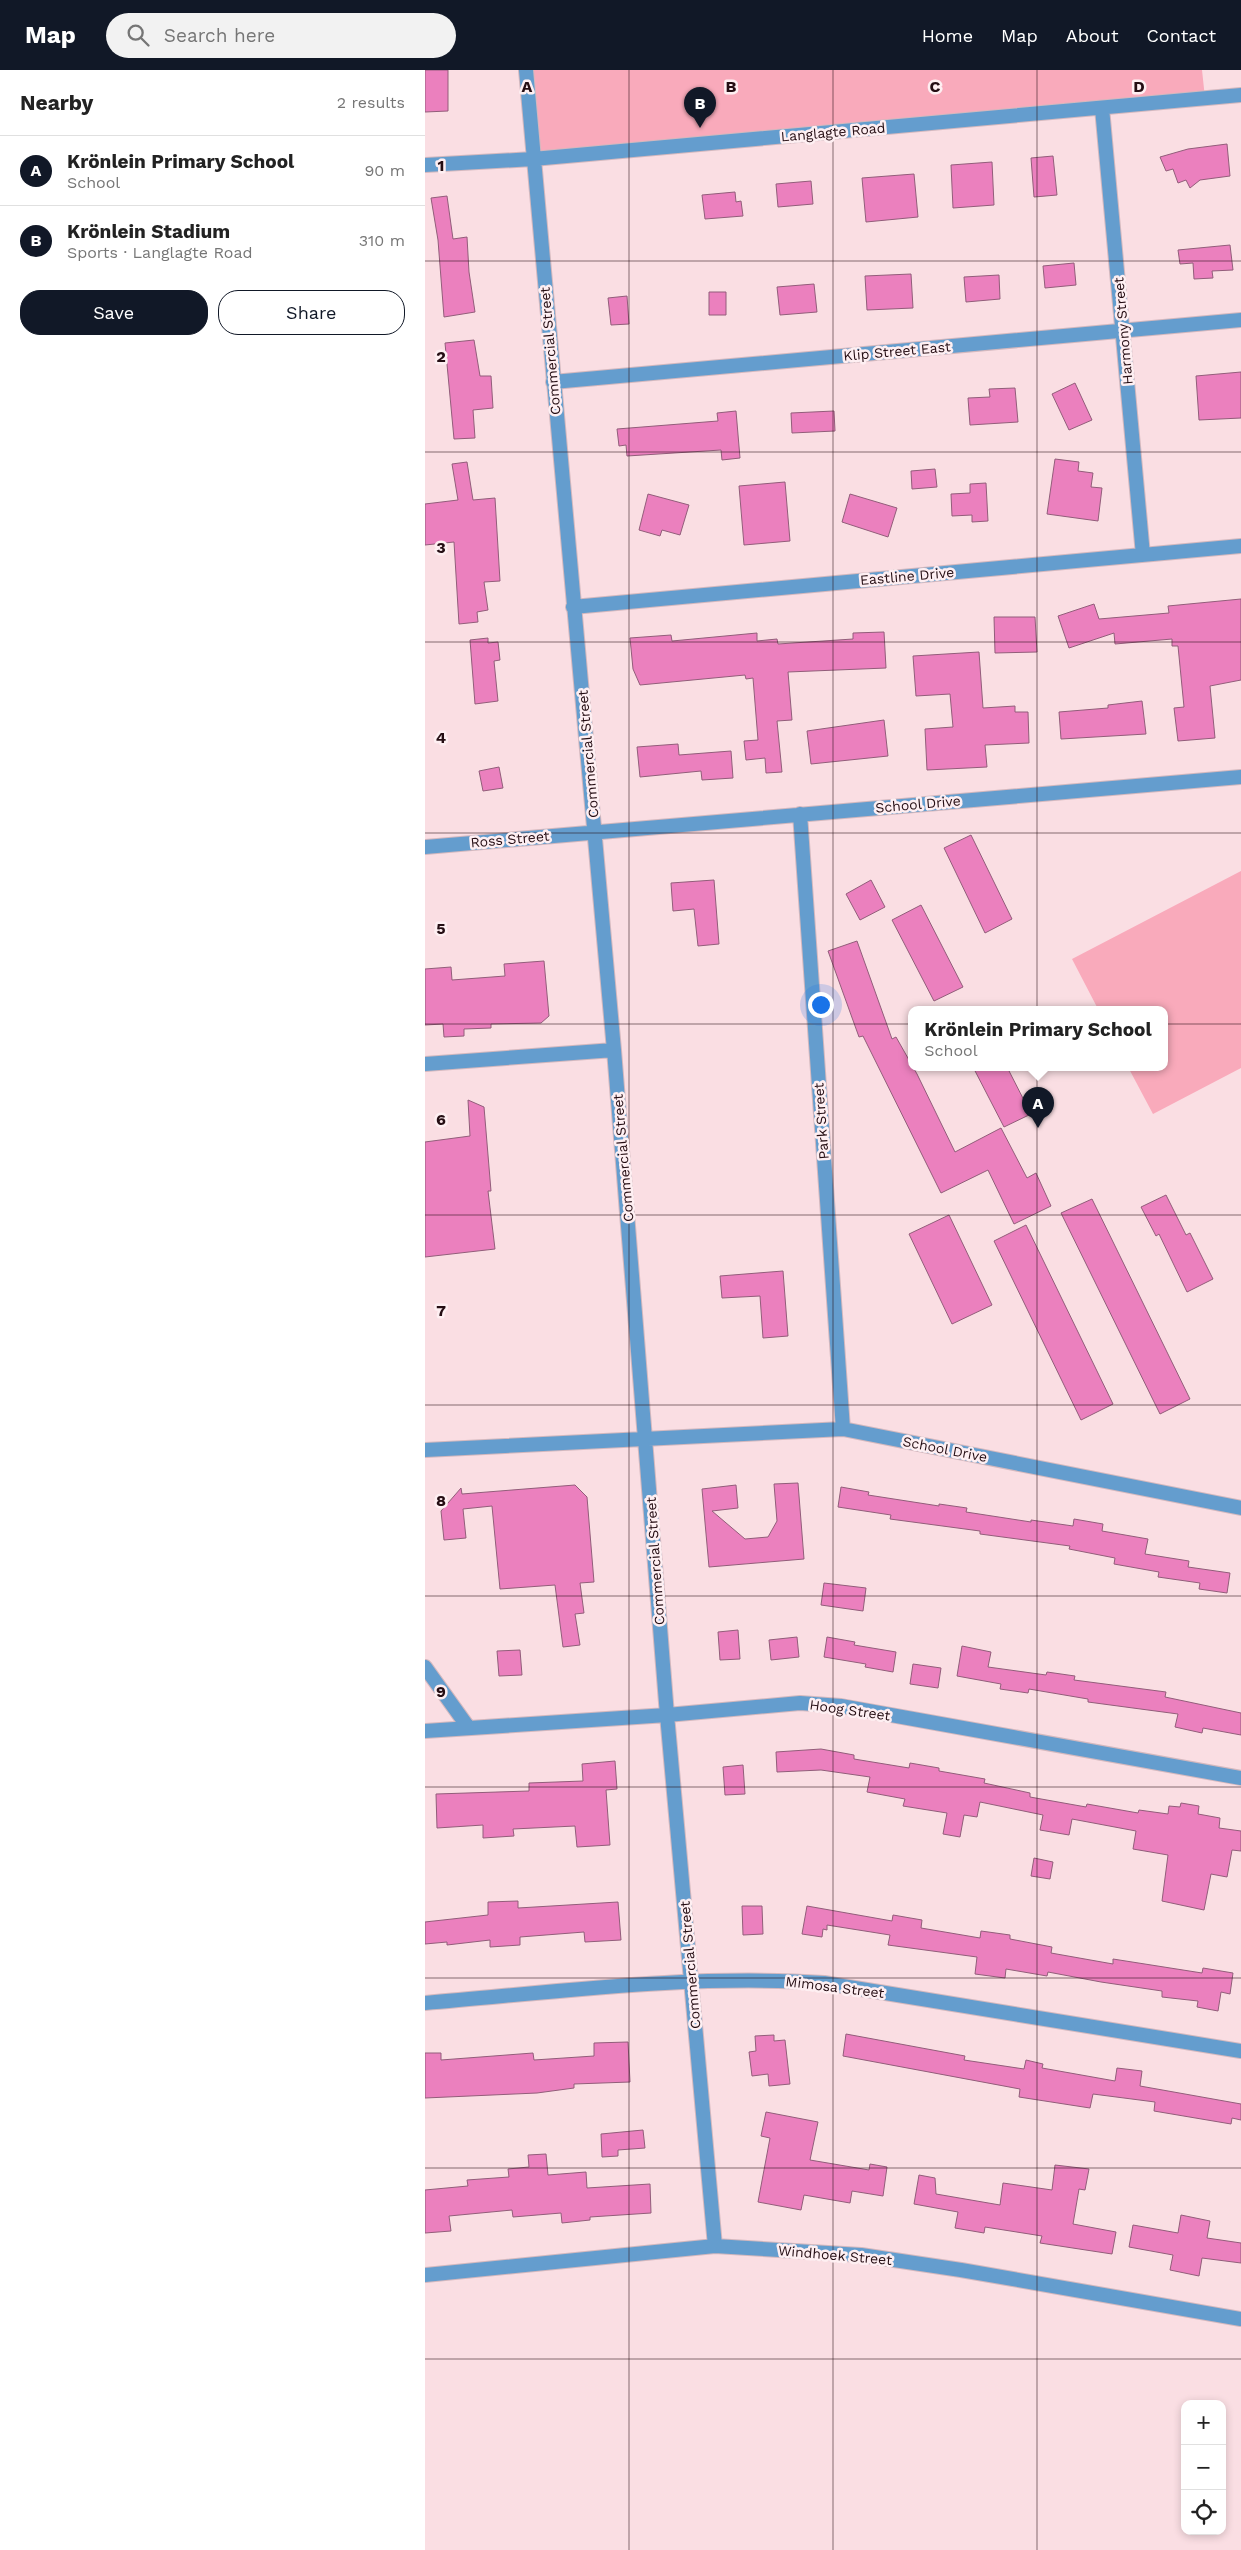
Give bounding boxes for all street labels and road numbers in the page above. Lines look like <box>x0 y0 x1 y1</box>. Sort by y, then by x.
street label: Langlagte Road <box>780 119 886 145</box>
street label: Harmony Street <box>1110 276 1136 385</box>
street label: Commercial Street <box>536 286 564 416</box>
street label: Klip Street East <box>843 338 952 364</box>
street label: Eastline Drive <box>859 564 955 588</box>
street label: Commercial Street <box>574 689 602 819</box>
street label: School Drive <box>875 792 961 816</box>
street label: Ross Street <box>470 828 550 850</box>
street label: Park Street <box>810 1082 832 1160</box>
street label: Commercial Street <box>609 1093 637 1223</box>
street label: School Drive <box>901 1433 989 1465</box>
street label: Commercial Street <box>643 1496 667 1626</box>
street label: Hoog Street <box>809 1696 892 1724</box>
street label: Commercial Street <box>676 1900 704 2030</box>
street label: Mimosa Street <box>785 1973 885 2001</box>
street label: Windhoek Street <box>777 2242 893 2268</box>

